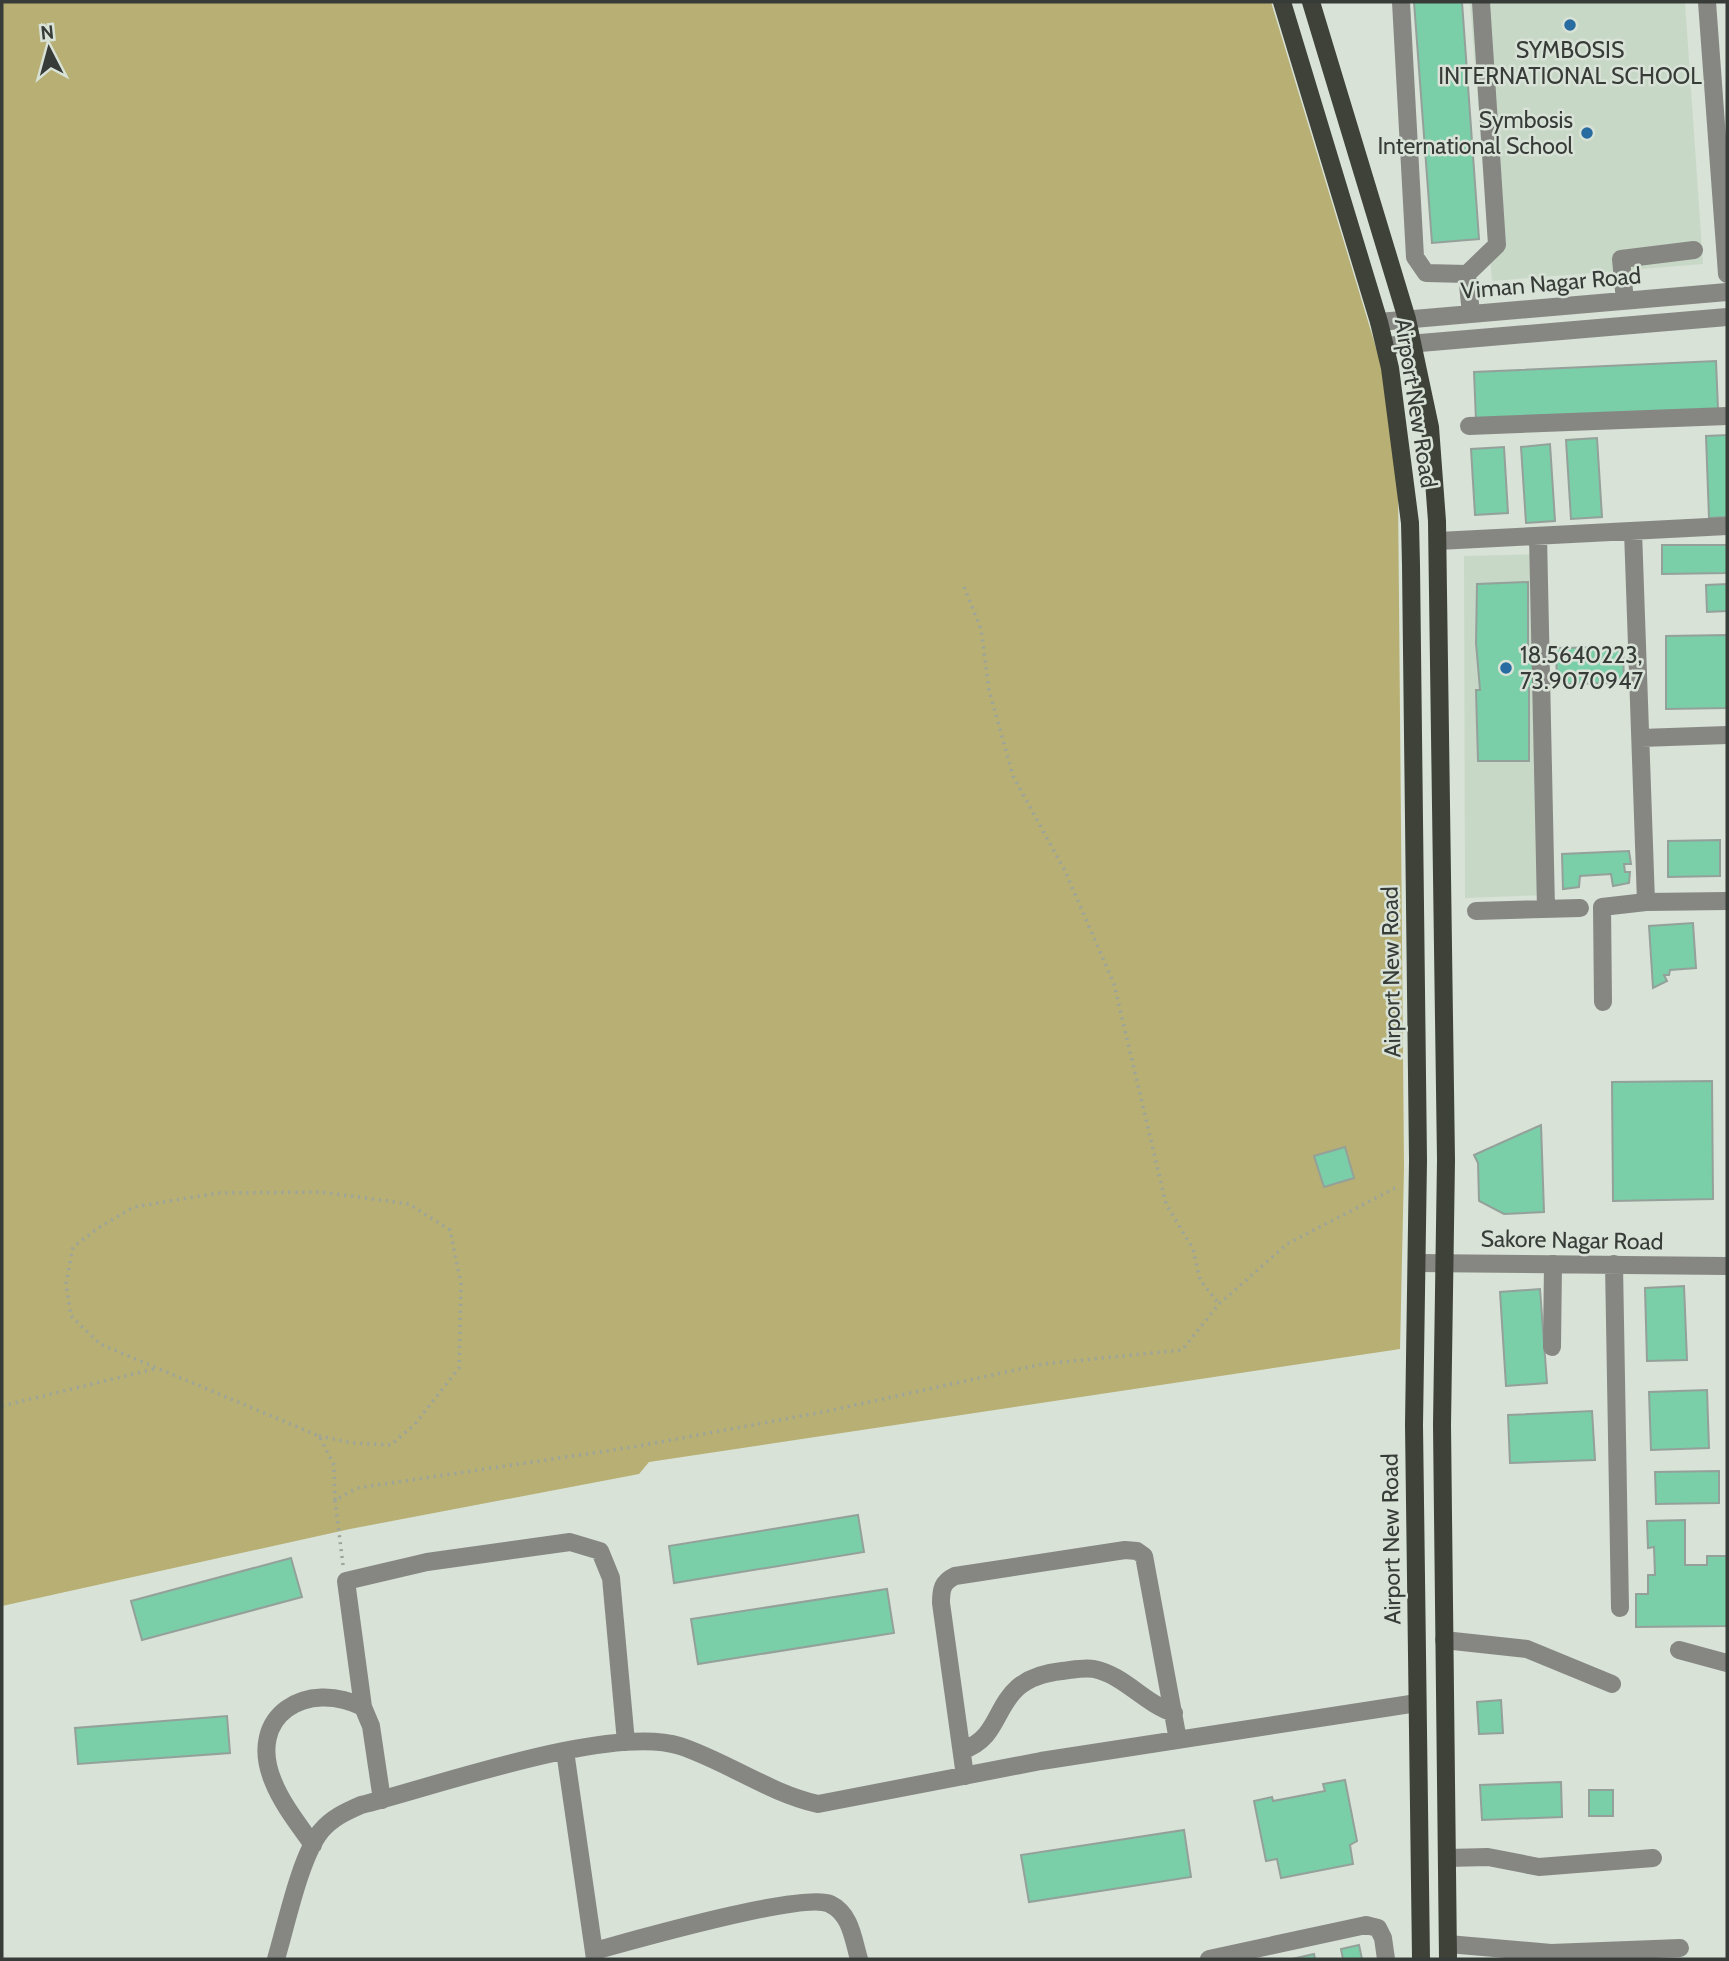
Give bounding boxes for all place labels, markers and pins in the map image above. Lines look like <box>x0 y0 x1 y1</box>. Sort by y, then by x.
marker: SYMBOSIS INTERNATIONAL SCHOOL <box>1562 17 1578 33</box>
place label: SYMBOSIS INTERNATIONAL SCHOOL <box>1438 36 1702 90</box>
place label: Symbosis International School <box>1377 106 1574 160</box>
marker: Symbosis International School <box>1579 125 1595 141</box>
place label: 18.5640223, 73.9070947 <box>1520 641 1643 695</box>
marker: 18.5640223, 73.9070947 <box>1498 660 1514 676</box>

